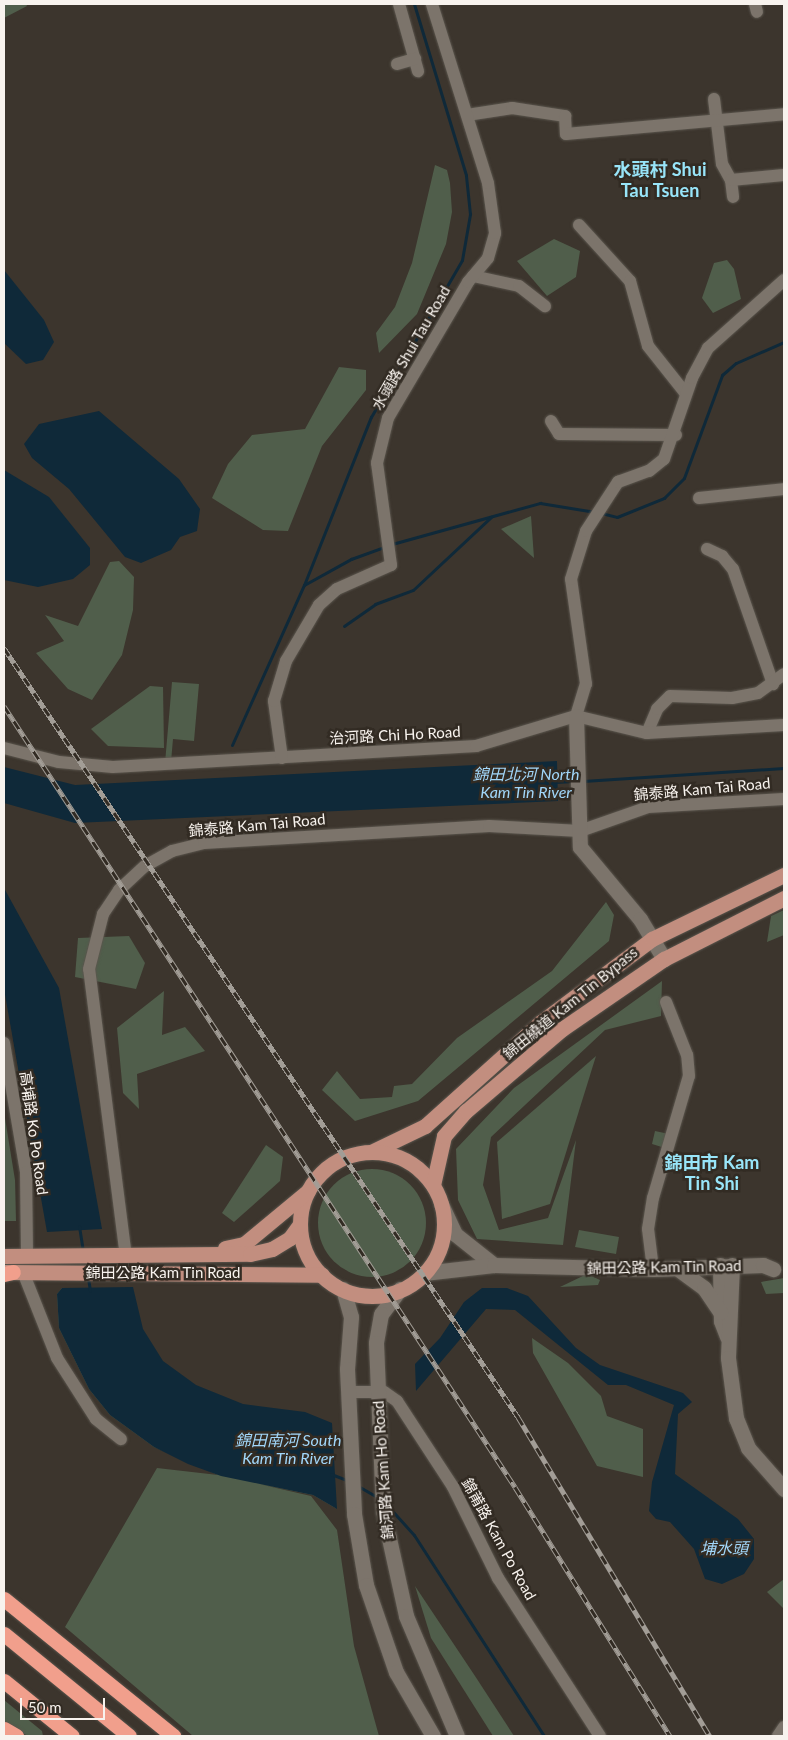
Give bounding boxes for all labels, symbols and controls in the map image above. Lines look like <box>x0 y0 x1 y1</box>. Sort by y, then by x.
district label: 水頭村 Shui Tau Tsuen <box>614 159 706 202</box>
street label: 水頭路 Shui Tau Road <box>368 282 454 414</box>
street label: 治河路 Chi Ho Road <box>329 723 461 747</box>
water label: 錦田北河 North Kam Tin River <box>473 764 579 802</box>
street label: 錦泰路 Kam Tai Road <box>633 774 771 804</box>
street label: 錦泰路 Kam Tai Road <box>188 810 326 840</box>
street label: 錦田繞道 Kam Tin Bypass <box>499 943 641 1063</box>
street label: 高埔路 Ko Po Road <box>16 1070 52 1196</box>
district label: 錦田市 Kam Tin Shi <box>665 1152 759 1194</box>
street label: 錦田公路 Kam Tin Road <box>586 1257 742 1277</box>
street label: 錦田公路 Kam Tin Road <box>85 1264 241 1282</box>
street label: 錦河路 Kam Ho Road <box>369 1400 397 1540</box>
water label: 錦田南河 South Kam Tin River <box>235 1430 341 1468</box>
street label: 錦莆路 Kam Po Road <box>458 1475 540 1603</box>
water label: 埔水頭 <box>700 1538 748 1558</box>
scale bar <box>22 1688 108 1720</box>
text: 50 m <box>28 1698 62 1716</box>

